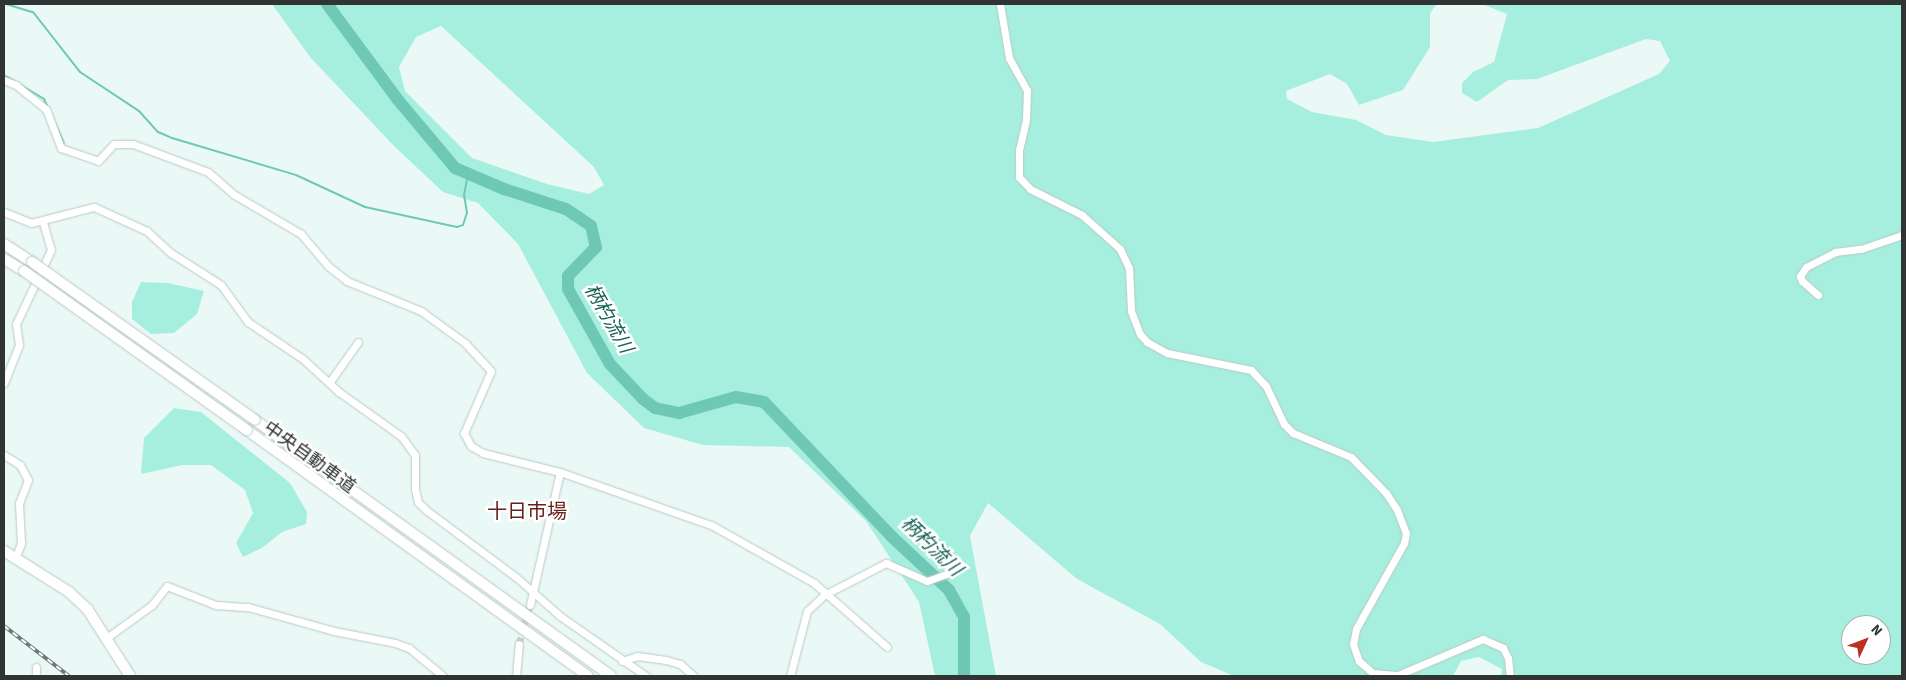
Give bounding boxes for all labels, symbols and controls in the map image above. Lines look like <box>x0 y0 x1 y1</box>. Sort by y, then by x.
water label: 柄杓流川 <box>579 280 637 358</box>
street label: 中央自動車道 <box>259 418 359 498</box>
district label: 十日市場 <box>487 500 567 524</box>
water label: 柄杓流川 <box>896 512 966 582</box>
north arrow <box>1841 615 1891 665</box>
text: N <box>1866 620 1887 641</box>

